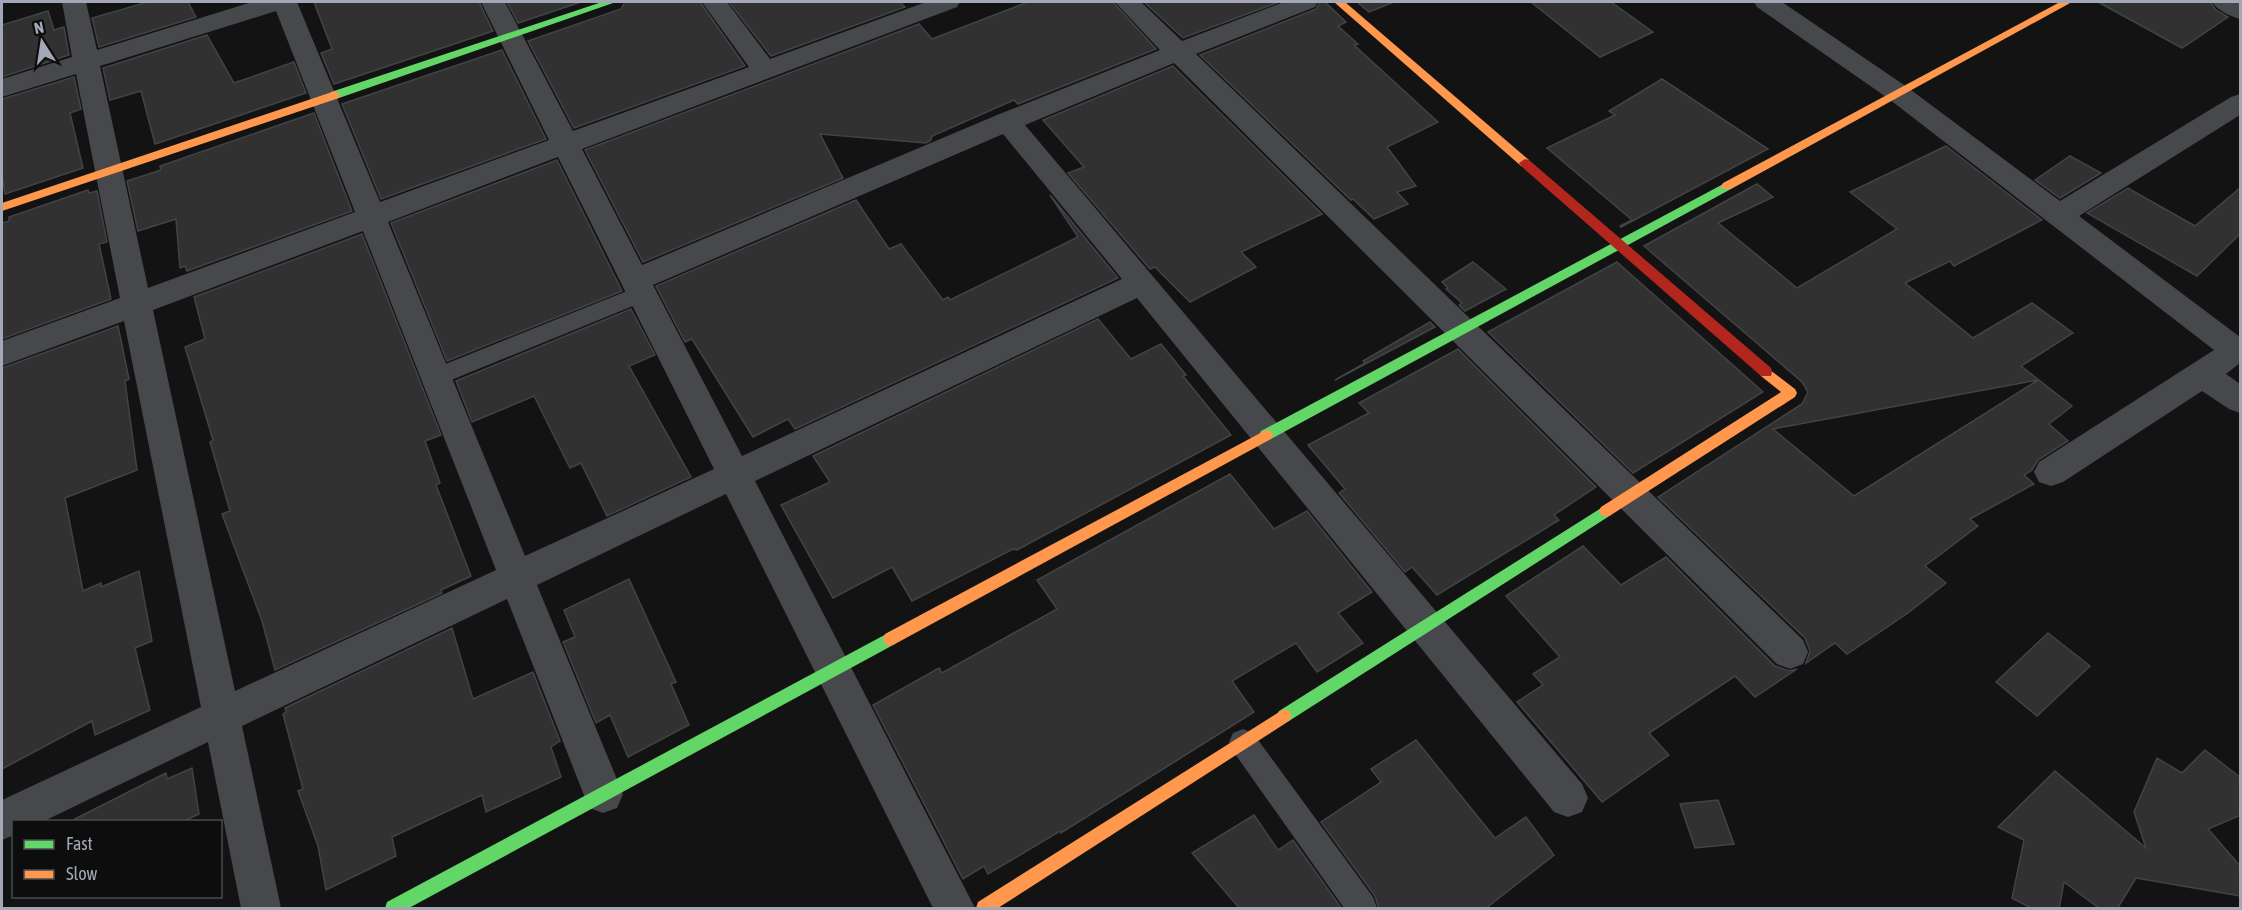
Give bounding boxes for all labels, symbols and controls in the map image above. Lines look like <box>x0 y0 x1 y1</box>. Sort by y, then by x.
north arrow <box>12 12 72 72</box>
text: N <box>32 18 45 37</box>
legend <box>12 820 222 898</box>
text: Fast <box>66 833 93 854</box>
text: Slow <box>66 863 97 884</box>

